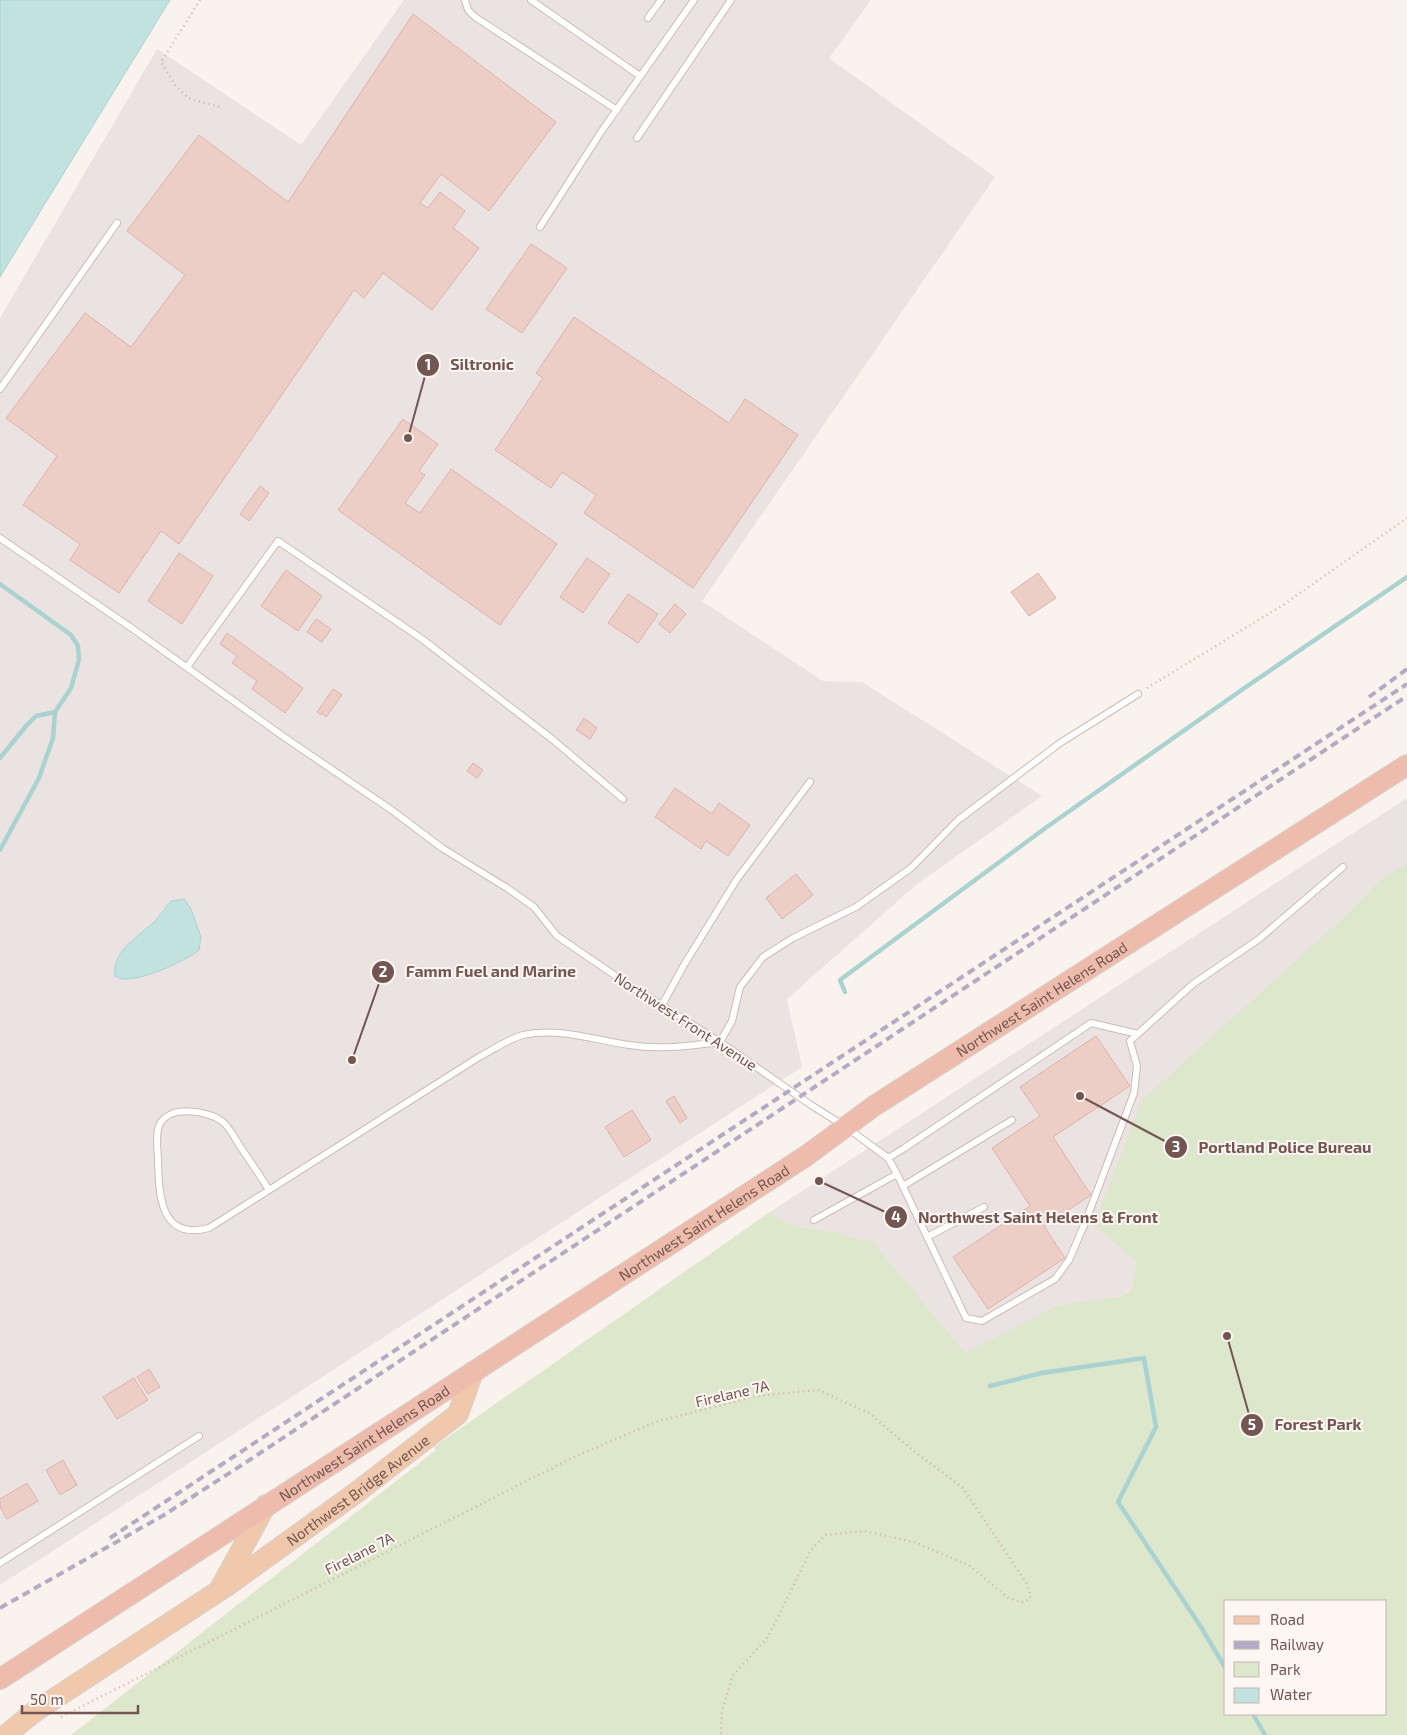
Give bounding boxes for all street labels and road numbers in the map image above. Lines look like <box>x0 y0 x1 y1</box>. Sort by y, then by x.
street label: Northwest Saint Helens Road <box>952 937 1130 1060</box>
street label: Northwest Front Avenue <box>611 968 761 1074</box>
street label: Northwest Saint Helens Road <box>615 1160 793 1284</box>
street label: Firelane 7A <box>693 1376 771 1410</box>
street label: Northwest Saint Helens Road <box>275 1381 453 1505</box>
street label: Northwest Bridge Avenue <box>283 1431 433 1549</box>
street label: Firelane 7A <box>322 1528 397 1578</box>

